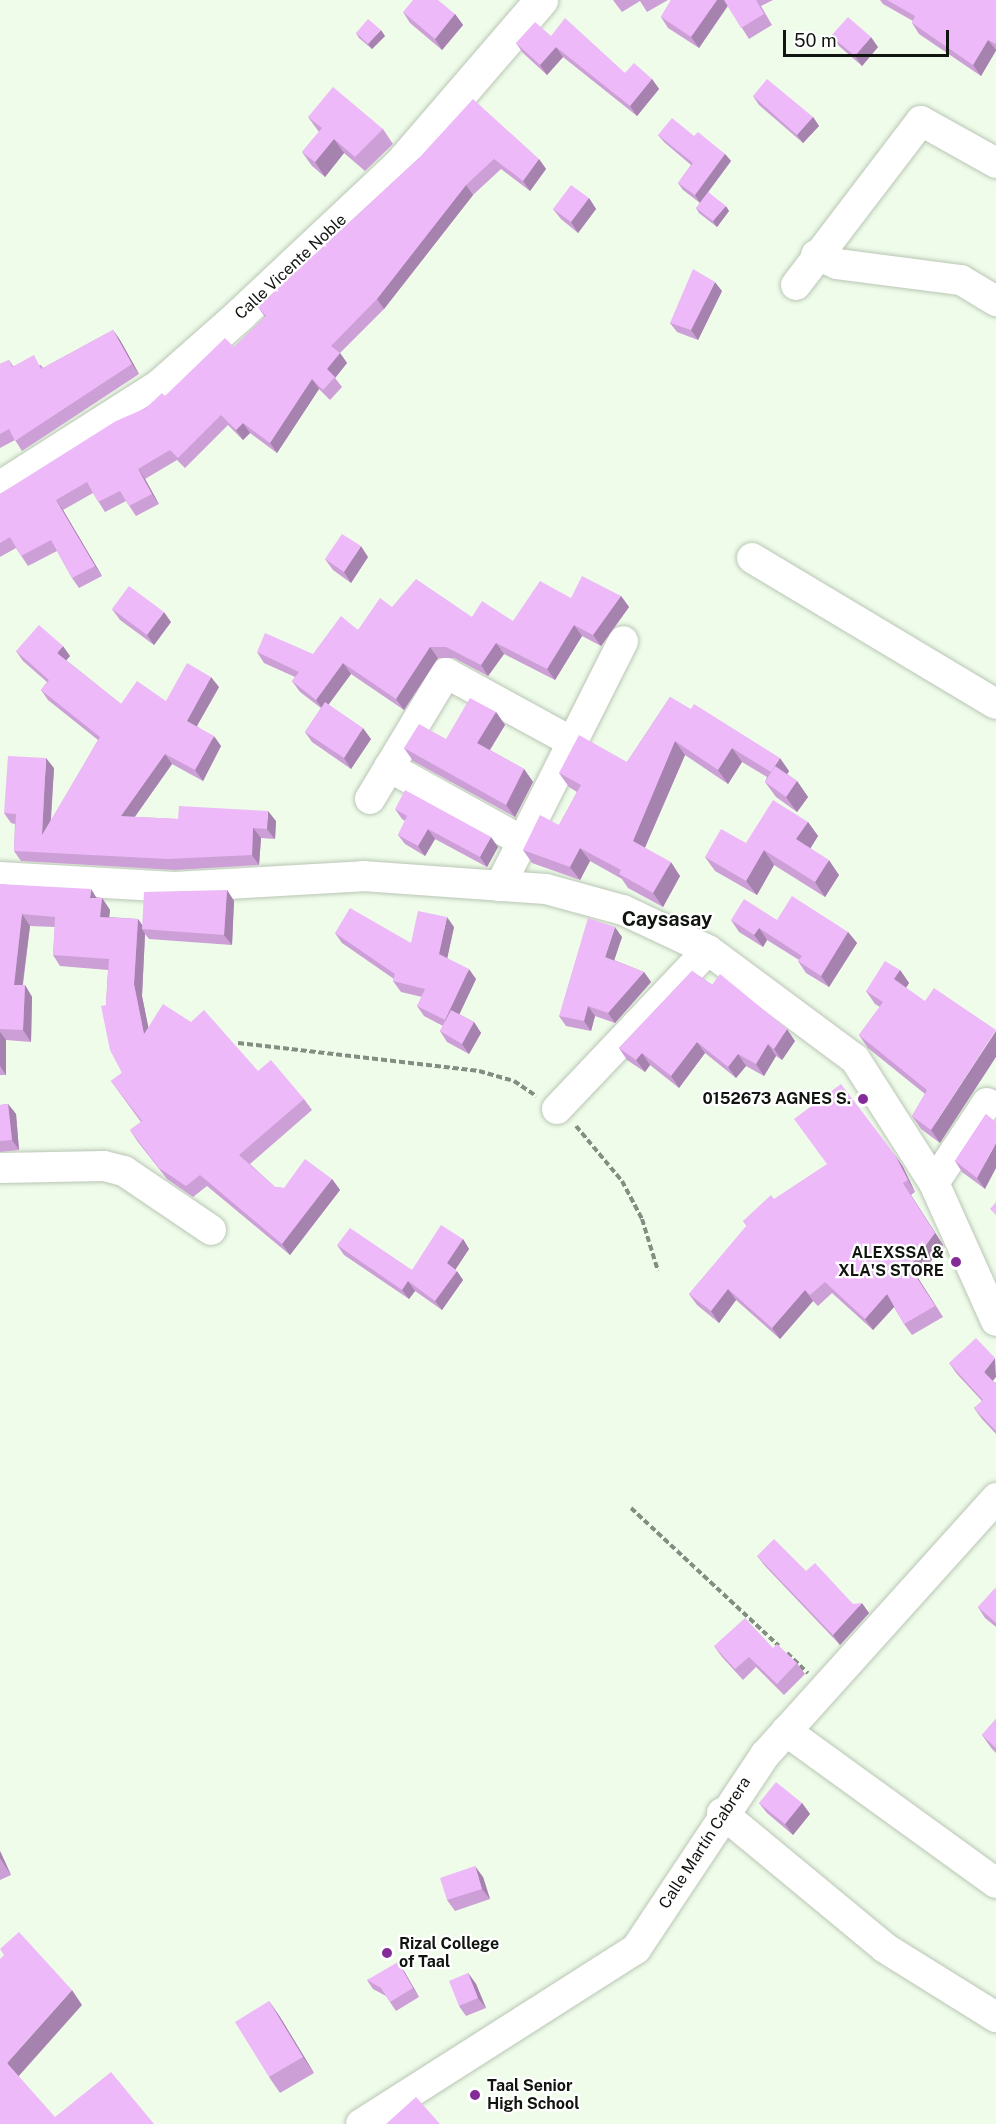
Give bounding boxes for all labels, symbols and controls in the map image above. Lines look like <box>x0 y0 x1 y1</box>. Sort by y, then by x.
scale bar <box>786 18 952 56</box>
text: 50 m <box>794 30 837 51</box>
street label: Calle Vicente Noble <box>231 210 351 324</box>
district label: Caysasay <box>622 907 712 931</box>
place label: 0152673 AGNES S. <box>703 1089 851 1109</box>
marker: 0152673 AGNES S. <box>856 1092 870 1106</box>
place label: ALEXSSA & XLA'S STORE <box>838 1243 944 1281</box>
marker: ALEXSSA & XLA'S STORE <box>949 1255 963 1269</box>
street label: Calle Martín Cabrera <box>655 1773 755 1913</box>
place label: Rizal College of Taal <box>399 1934 499 1972</box>
marker: Rizal College of Taal <box>380 1946 394 1960</box>
place label: Taal Senior High School <box>487 2076 580 2114</box>
marker: Taal Senior High School <box>468 2088 482 2102</box>

